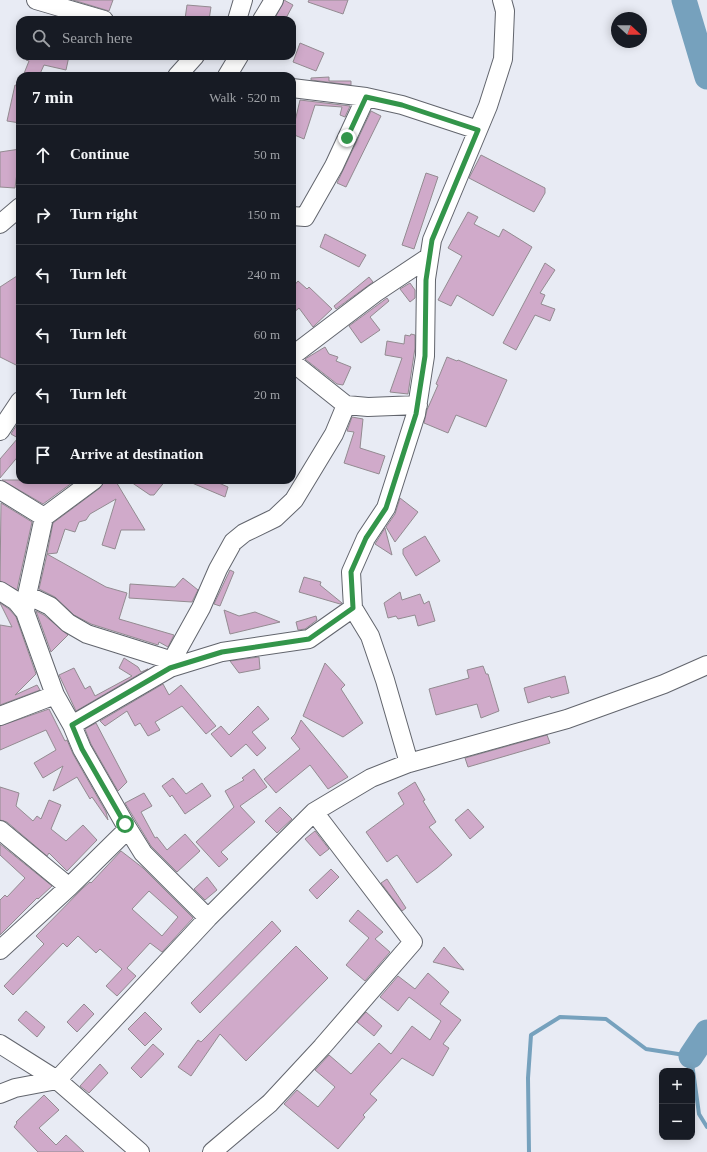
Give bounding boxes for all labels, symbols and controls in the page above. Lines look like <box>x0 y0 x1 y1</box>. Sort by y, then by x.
north arrow <box>611 12 647 48</box>
search box <box>16 16 296 60</box>
icon: search <box>30 27 52 49</box>
text: Search here <box>62 30 132 46</box>
text: 7 min <box>32 88 73 107</box>
text: Walk · 520 m <box>209 90 280 105</box>
route end <box>338 129 356 147</box>
icon: ahead <box>32 144 54 166</box>
text: Continue <box>70 146 129 162</box>
text: 50 m <box>254 147 280 162</box>
icon: right <box>32 204 54 226</box>
text: Turn right <box>70 206 137 222</box>
text: 150 m <box>247 207 280 222</box>
icon: left <box>32 264 54 286</box>
text: Turn left <box>70 266 127 282</box>
text: 240 m <box>247 267 280 282</box>
icon: left <box>32 324 54 346</box>
text: Turn left <box>70 326 127 342</box>
text: 60 m <box>254 327 280 342</box>
icon: left <box>32 384 54 406</box>
text: Turn left <box>70 386 127 402</box>
text: 20 m <box>254 387 280 402</box>
icon: arrive <box>32 444 54 466</box>
text: Arrive at destination <box>70 446 203 462</box>
route start <box>116 815 134 833</box>
map controls <box>659 1068 695 1140</box>
button: + <box>659 1068 695 1104</box>
button: − <box>659 1104 695 1140</box>

